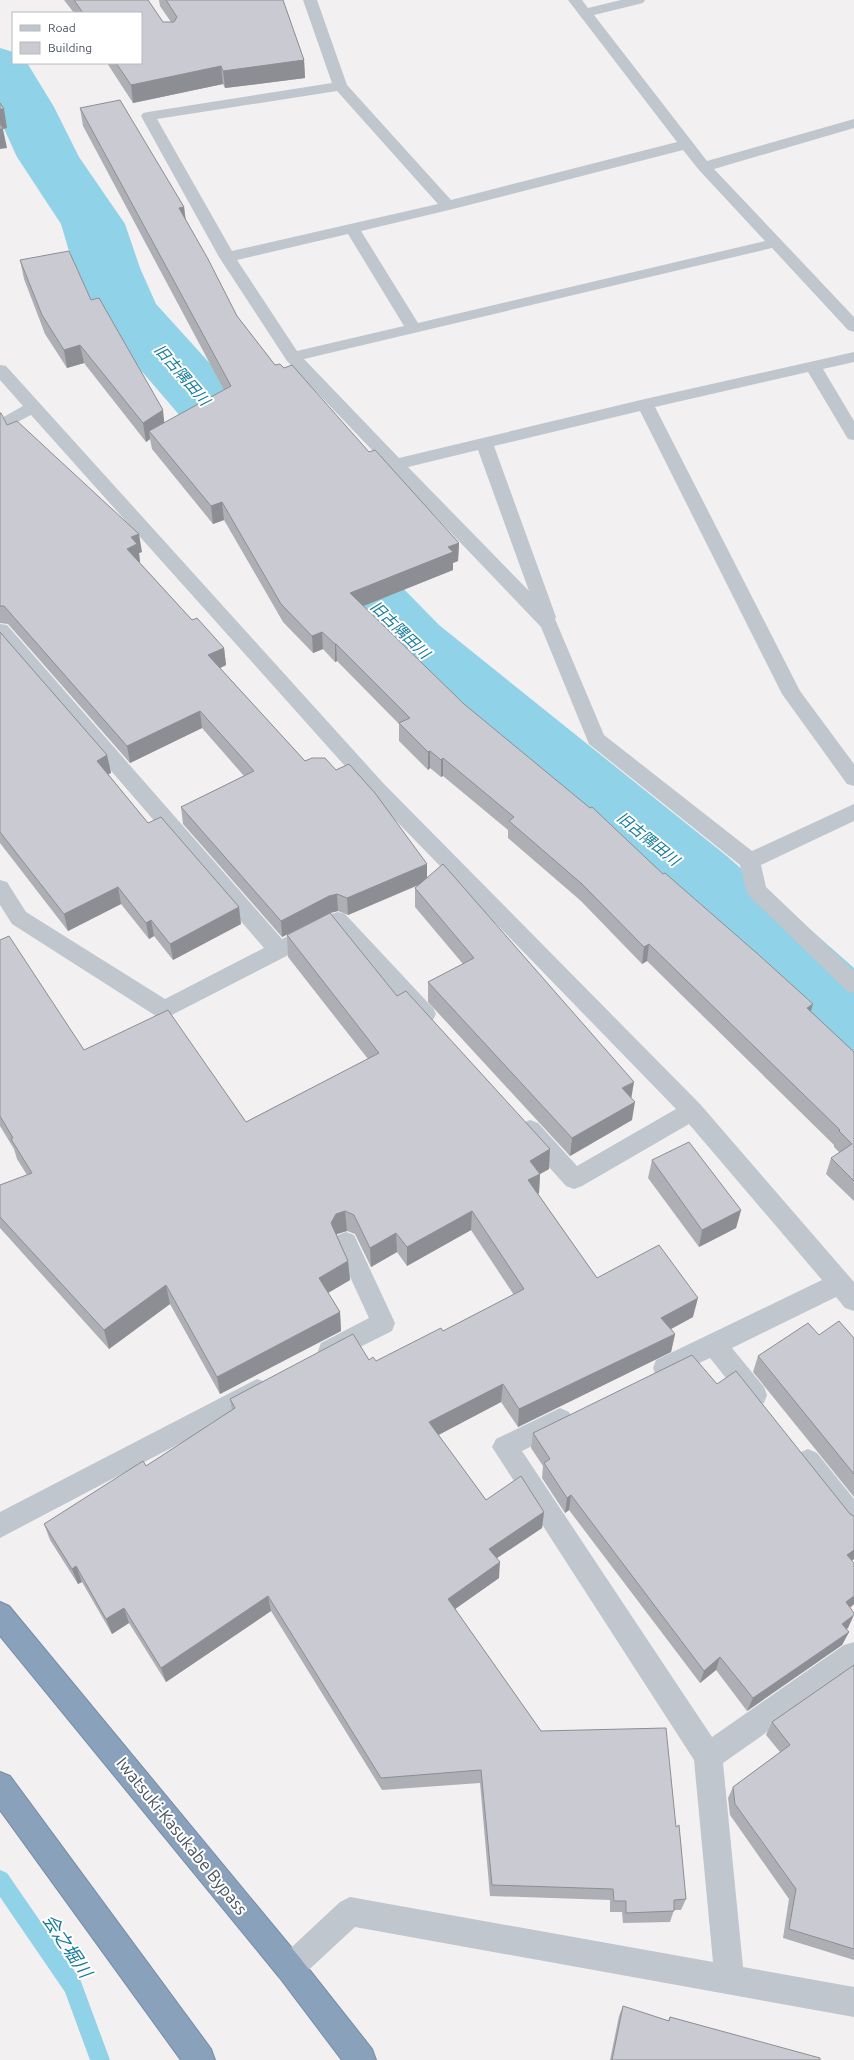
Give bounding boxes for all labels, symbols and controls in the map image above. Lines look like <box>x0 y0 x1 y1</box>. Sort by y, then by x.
legend <box>12 12 142 64</box>
text: Road <box>48 21 76 34</box>
text: Building <box>48 41 92 54</box>
water label: 旧古隅田川 <box>151 341 215 410</box>
water label: 旧古隅田川 <box>367 597 435 663</box>
water label: 旧古隅田川 <box>614 808 684 870</box>
street label: Iwatsuki-Kasukabe Bypass <box>113 1753 252 1918</box>
water label: 会之堀川 <box>39 1910 97 1983</box>

